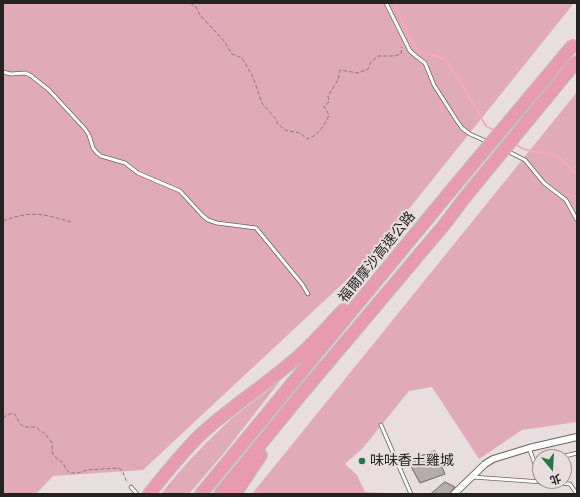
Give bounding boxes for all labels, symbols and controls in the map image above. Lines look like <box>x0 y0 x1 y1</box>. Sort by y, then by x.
street label: 福爾摩沙高速公路 <box>335 208 419 306</box>
north arrow <box>532 449 572 489</box>
place label: 味味香土雞城 <box>370 453 454 469</box>
marker: 味味香土雞城 <box>357 456 367 466</box>
text: 北 <box>548 471 563 488</box>

